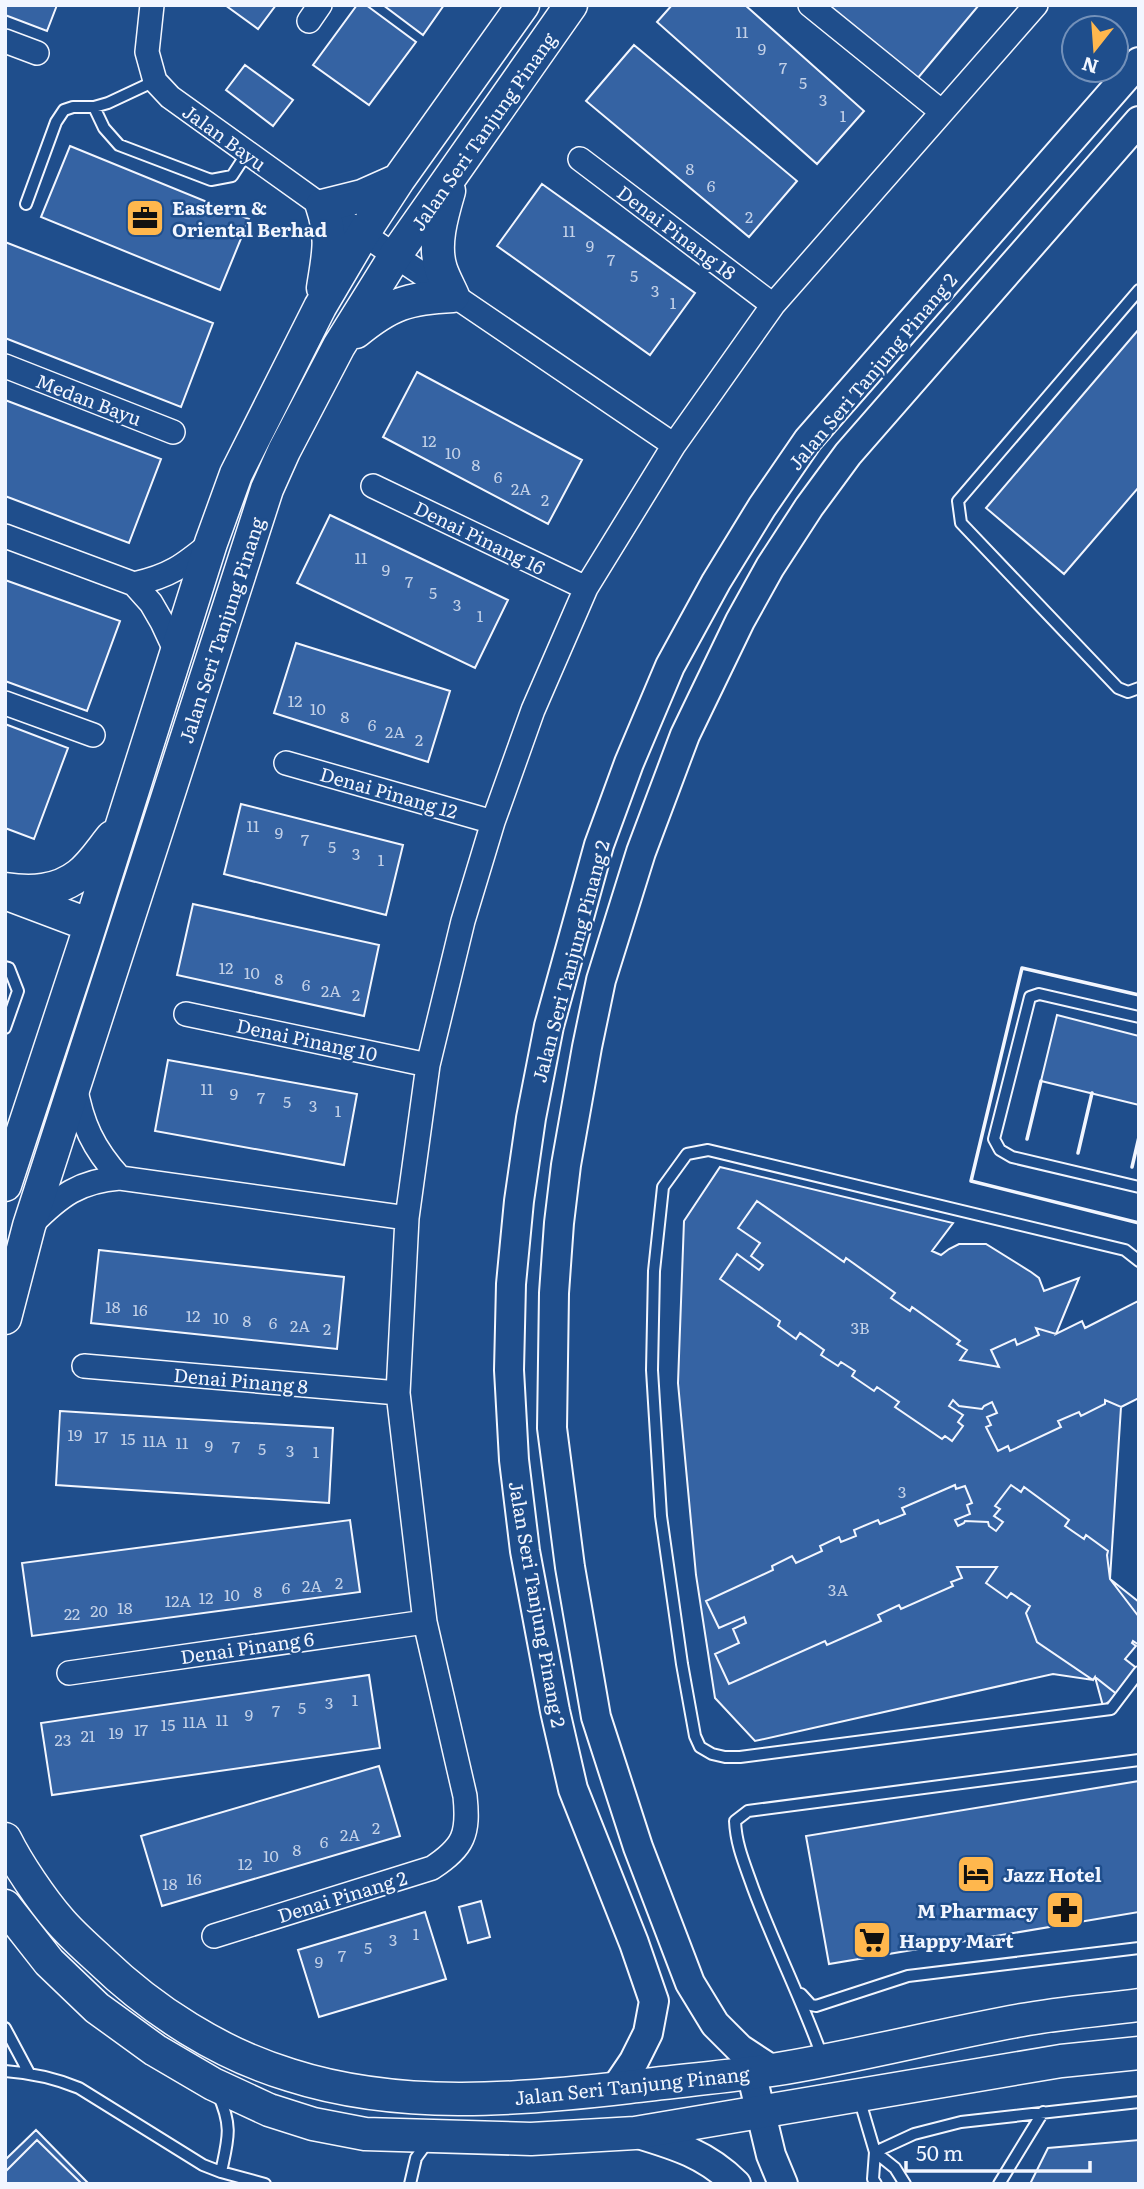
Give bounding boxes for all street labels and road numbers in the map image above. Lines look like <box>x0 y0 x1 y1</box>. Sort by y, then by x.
street label: Jalan Seri Tanjung Pinang <box>404 26 562 236</box>
street label: Jalan Bayu <box>177 97 273 177</box>
street label: Denai Pinang 18 <box>612 178 742 286</box>
street label: Jalan Seri Tanjung Pinang 2 <box>781 266 963 476</box>
street label: Medan Bayu <box>32 366 146 432</box>
street label: Denai Pinang 16 <box>410 493 550 581</box>
street label: Jalan Seri Tanjung Pinang <box>171 513 271 747</box>
street label: Denai Pinang 12 <box>317 759 461 825</box>
street label: Jalan Seri Tanjung Pinang 2 <box>524 837 616 1085</box>
street label: Denai Pinang 10 <box>234 1010 380 1068</box>
street label: Denai Pinang 8 <box>173 1360 309 1400</box>
street label: Jalan Seri Tanjung Pinang 2 <box>503 1479 573 1729</box>
street label: Denai Pinang 6 <box>178 1624 316 1670</box>
street label: Denai Pinang 2 <box>274 1863 410 1929</box>
street label: Jalan Seri Tanjung Pinang <box>513 2059 751 2111</box>

